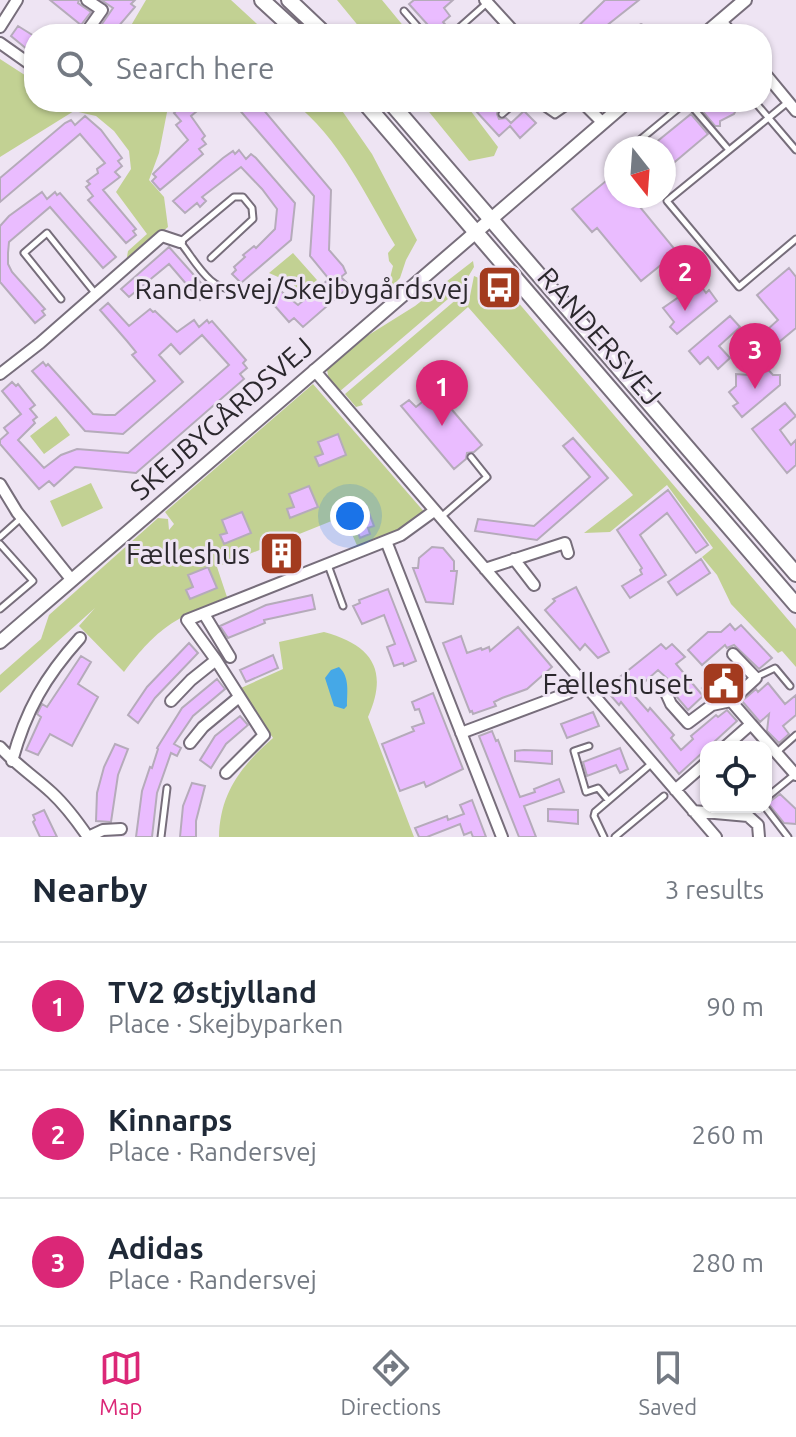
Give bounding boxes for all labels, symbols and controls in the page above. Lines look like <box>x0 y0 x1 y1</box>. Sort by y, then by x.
search box <box>24 24 772 112</box>
icon: search <box>52 46 96 90</box>
text: Search here <box>116 51 275 85</box>
north arrow <box>604 136 676 208</box>
pin: 2 <box>659 245 711 311</box>
street label: RANDERSVEJ <box>532 261 668 411</box>
bus stop icon: Randersvej/Skejbygårdsvej <box>476 264 524 312</box>
place label: Randersvej/Skejbygårdsvej <box>135 273 469 304</box>
pin: 3 <box>729 323 781 389</box>
street label: SKEJBYGÅRDSVEJ <box>124 331 318 505</box>
pin: 1 <box>416 360 468 426</box>
your location <box>330 496 370 536</box>
building icon: Fælleshus <box>257 529 305 577</box>
place label: Fælleshus <box>126 538 250 569</box>
public building icon: Fælleshuset <box>700 659 748 707</box>
place label: Fælleshuset <box>542 668 693 699</box>
map controls <box>700 741 772 813</box>
button: locate <box>700 741 772 813</box>
text: Nearby <box>32 870 147 908</box>
text: 3 results <box>665 875 764 904</box>
text: TV2 Østjylland <box>108 975 317 1009</box>
text: 1 <box>51 992 65 1021</box>
text: 90 m <box>706 992 764 1021</box>
text: Place · Skejbyparken <box>108 1009 343 1038</box>
text: Kinnarps <box>108 1103 233 1137</box>
text: 2 <box>51 1120 65 1149</box>
text: 260 m <box>692 1120 764 1149</box>
text: Place · Randersvej <box>108 1137 317 1166</box>
text: Adidas <box>108 1231 204 1265</box>
text: 3 <box>51 1248 65 1277</box>
text: 280 m <box>692 1248 764 1277</box>
text: Place · Randersvej <box>108 1265 317 1294</box>
tab: Map <box>99 1346 143 1419</box>
tab: Directions <box>340 1346 441 1419</box>
tab: Saved <box>639 1346 697 1419</box>

